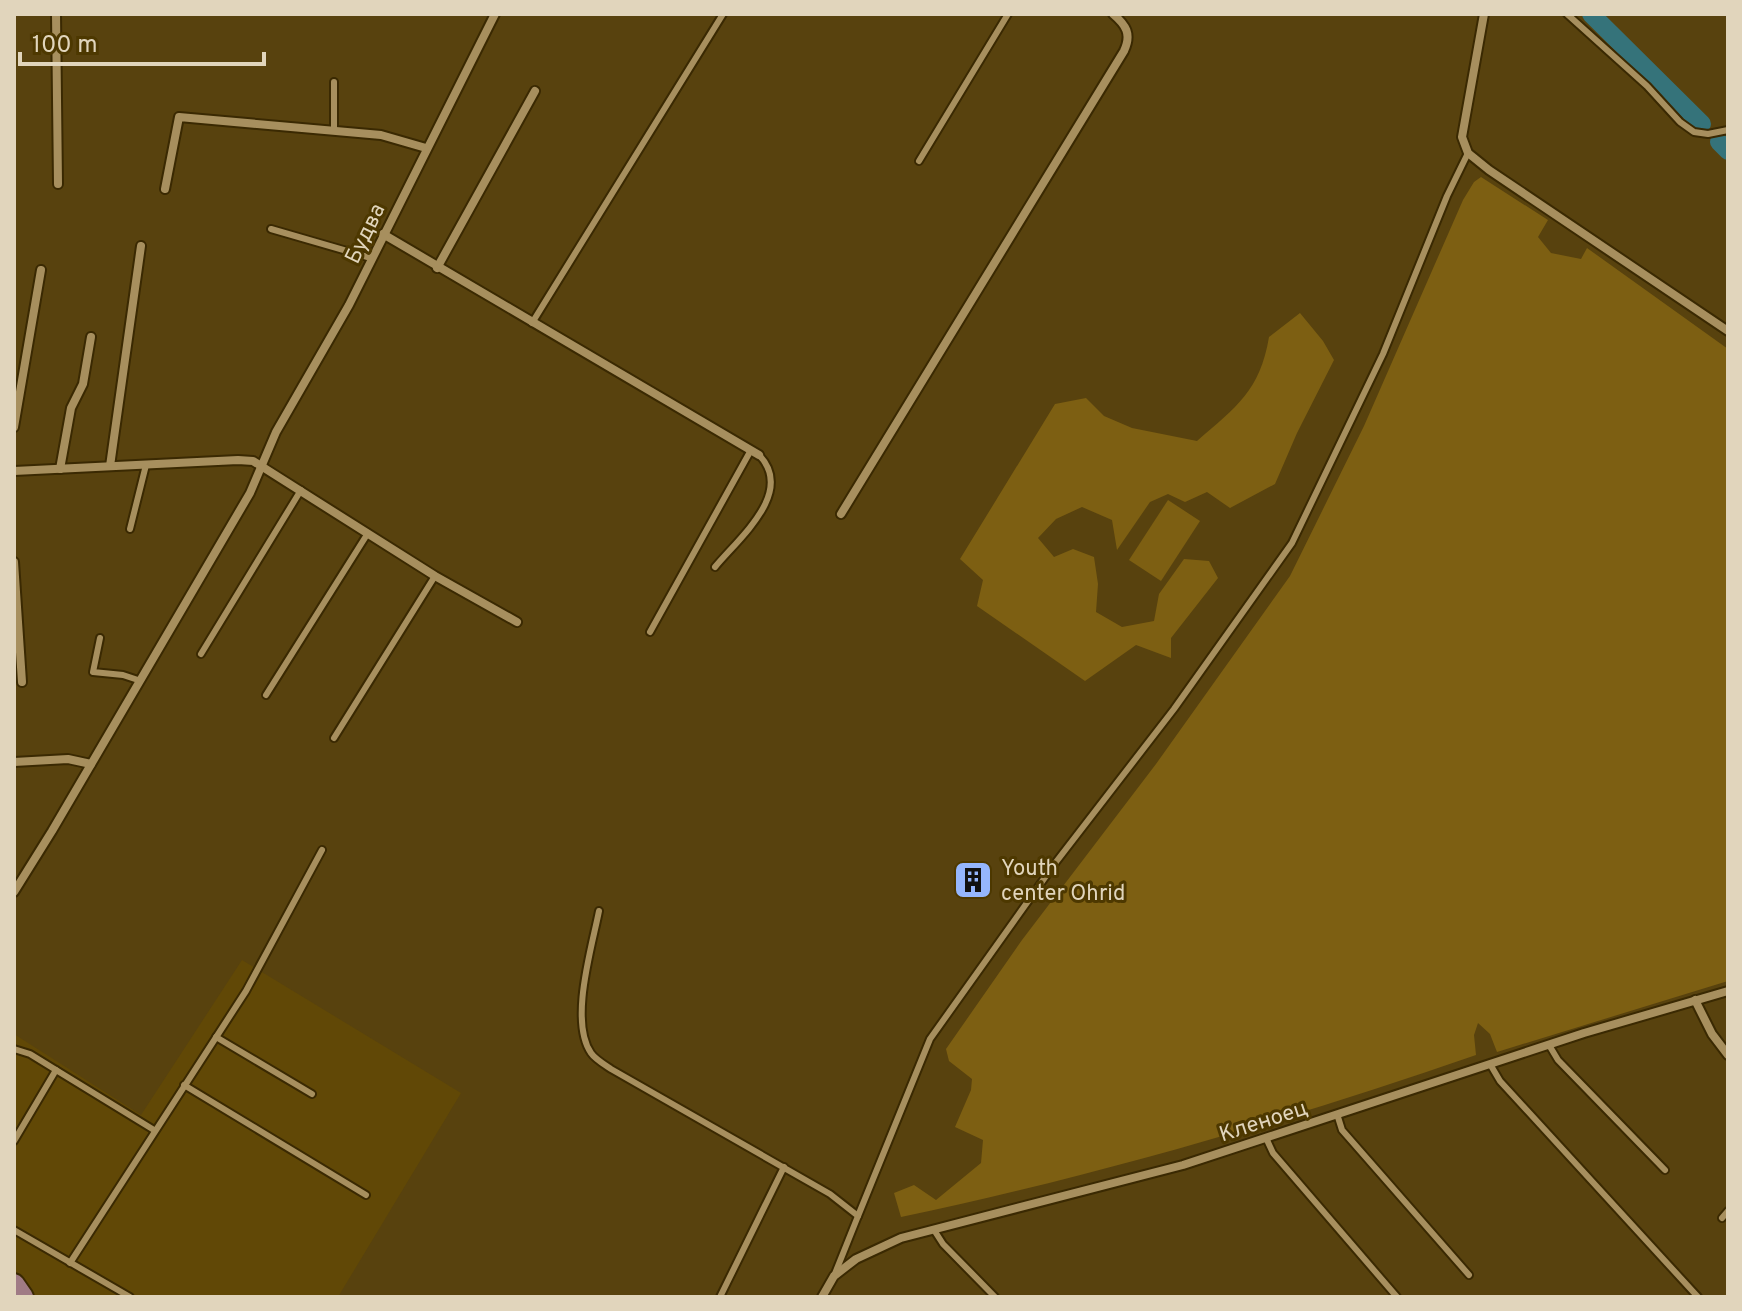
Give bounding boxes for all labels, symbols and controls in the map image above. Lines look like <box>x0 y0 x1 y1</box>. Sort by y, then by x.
scale bar <box>20 16 264 66</box>
text: 100 m <box>32 31 98 61</box>
street label: Будва <box>340 200 392 269</box>
place label: Youth center Ohrid <box>1001 856 1125 908</box>
building icon: Youth center Ohrid <box>952 859 994 901</box>
street label: Кленоец <box>1216 1095 1311 1149</box>

